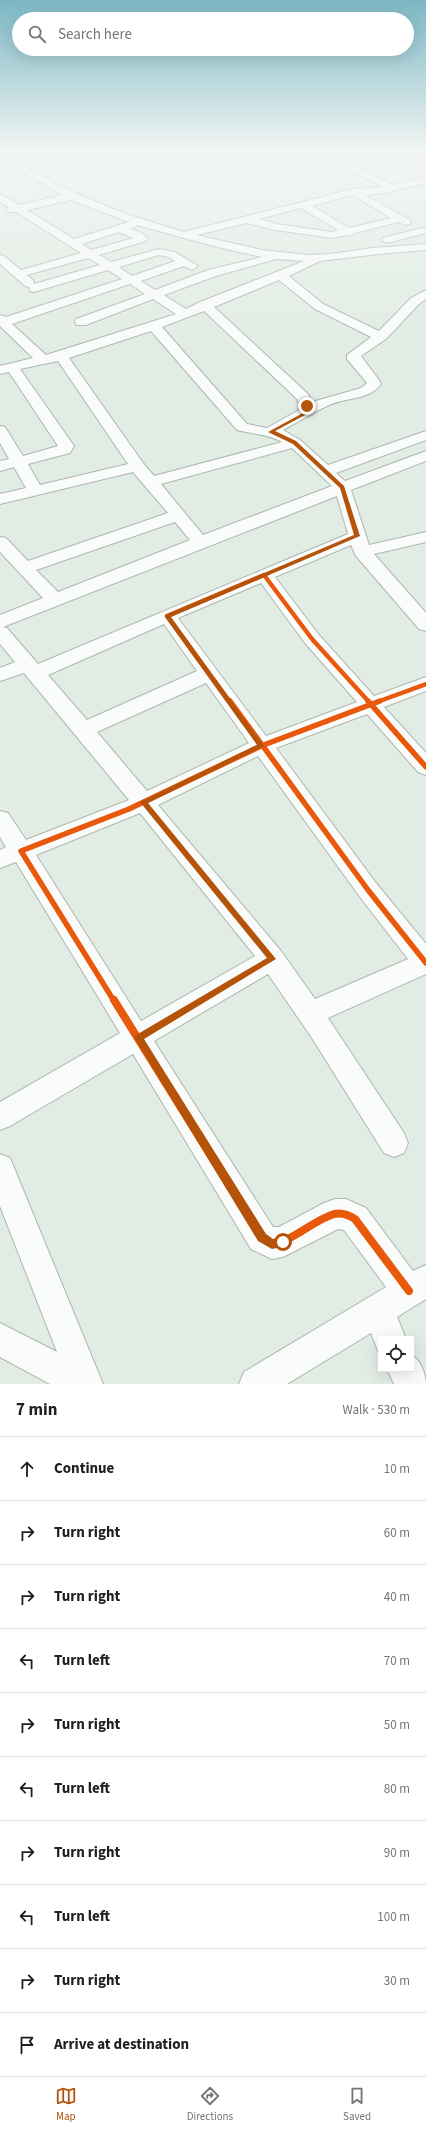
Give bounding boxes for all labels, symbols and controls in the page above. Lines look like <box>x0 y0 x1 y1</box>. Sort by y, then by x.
search box <box>12 12 414 56</box>
icon: search <box>26 23 48 45</box>
text: Search here <box>58 24 132 45</box>
route end <box>298 397 316 415</box>
route start <box>274 1233 292 1251</box>
map controls <box>378 1336 414 1372</box>
button: locate <box>378 1336 414 1372</box>
text: 7 min <box>16 1398 57 1422</box>
text: Walk · 530 m <box>342 1401 410 1419</box>
icon: ahead <box>16 1458 38 1480</box>
text: Continue <box>54 1458 114 1479</box>
text: 10 m <box>384 1460 410 1478</box>
icon: right <box>16 1522 38 1544</box>
text: Turn right <box>54 1522 120 1543</box>
text: 60 m <box>384 1524 410 1542</box>
icon: right <box>16 1586 38 1608</box>
text: Turn right <box>54 1586 120 1607</box>
text: 40 m <box>384 1588 410 1606</box>
icon: left <box>16 1650 38 1672</box>
text: Turn left <box>54 1650 110 1671</box>
text: 70 m <box>384 1652 410 1670</box>
icon: right <box>16 1714 38 1736</box>
text: Turn right <box>54 1714 120 1735</box>
text: 50 m <box>384 1716 410 1734</box>
icon: left <box>16 1778 38 1800</box>
text: Turn left <box>54 1778 110 1799</box>
text: 80 m <box>384 1780 410 1798</box>
icon: right <box>16 1842 38 1864</box>
text: Turn right <box>54 1842 120 1863</box>
text: 90 m <box>384 1844 410 1862</box>
icon: left <box>16 1906 38 1928</box>
text: Turn left <box>54 1906 110 1927</box>
text: 100 m <box>377 1908 410 1926</box>
icon: right <box>16 1970 38 1992</box>
text: Turn right <box>54 1970 120 1991</box>
text: 30 m <box>384 1972 410 1990</box>
icon: arrive <box>16 2034 38 2056</box>
text: Arrive at destination <box>54 2034 189 2055</box>
tab: Map <box>55 2085 77 2124</box>
tab: Directions <box>187 2085 233 2124</box>
tab: Saved <box>343 2085 371 2124</box>

